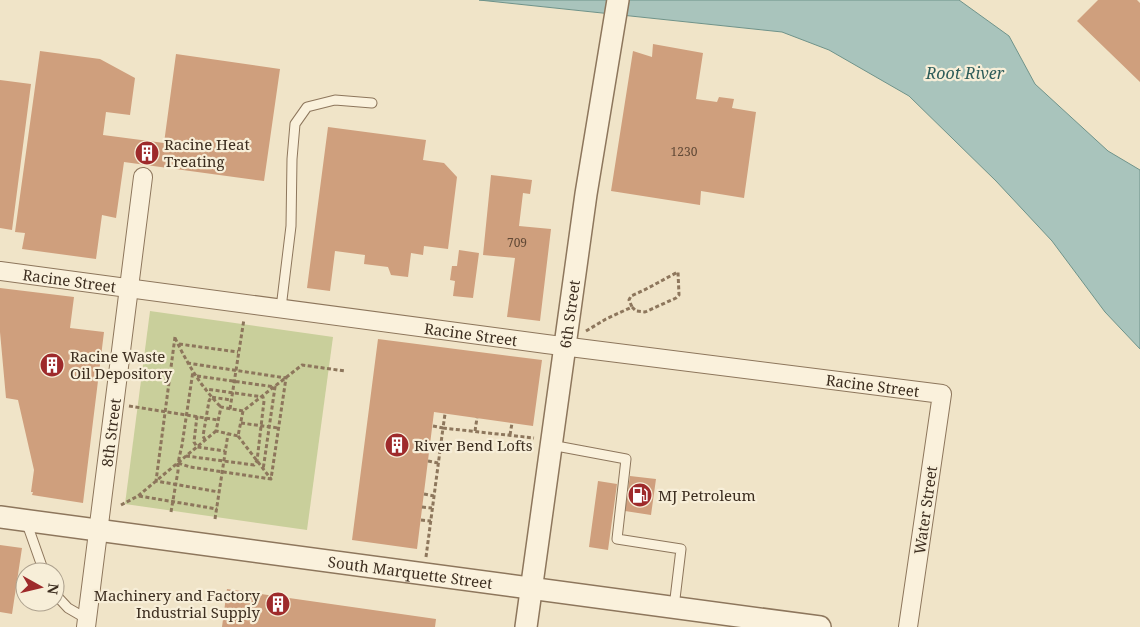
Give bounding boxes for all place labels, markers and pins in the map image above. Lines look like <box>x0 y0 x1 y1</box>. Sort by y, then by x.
place label: Racine Heat Treating <box>164 134 250 171</box>
building icon: Racine Heat Treating <box>134 140 160 166</box>
place label: Racine Waste Oil Depository <box>70 346 173 383</box>
building icon: Racine Waste Oil Depository <box>39 352 65 378</box>
building icon: River Bend Lofts <box>384 432 410 458</box>
place label: River Bend Lofts <box>414 435 533 455</box>
fuel station icon: MJ Petroleum <box>627 482 653 508</box>
place label: MJ Petroleum <box>658 485 756 505</box>
place label: Machinery and Factory Industrial Supply <box>94 585 261 622</box>
building icon: Machinery and Factory Industrial Supply <box>265 591 291 617</box>

